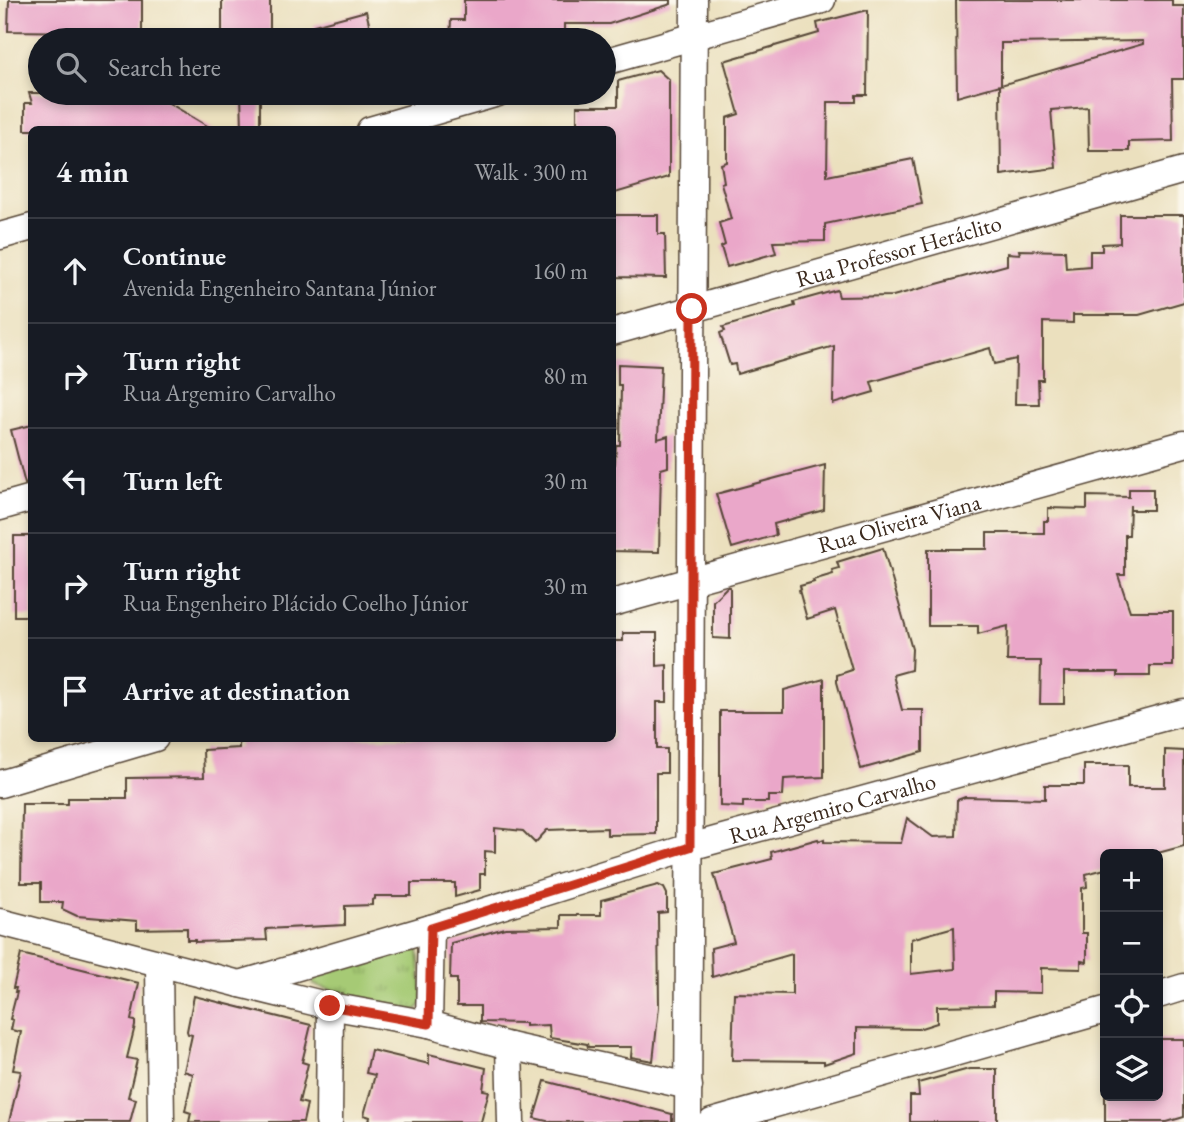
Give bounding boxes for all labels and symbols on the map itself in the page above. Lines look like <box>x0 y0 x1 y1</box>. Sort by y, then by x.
street label: Rua Professor Heráclito <box>793 207 1005 294</box>
route start <box>676 293 707 324</box>
street label: Rua Oliveira Viana <box>814 486 985 560</box>
street label: Rua Argemiro Carvalho <box>726 766 939 851</box>
route end <box>314 990 345 1021</box>

